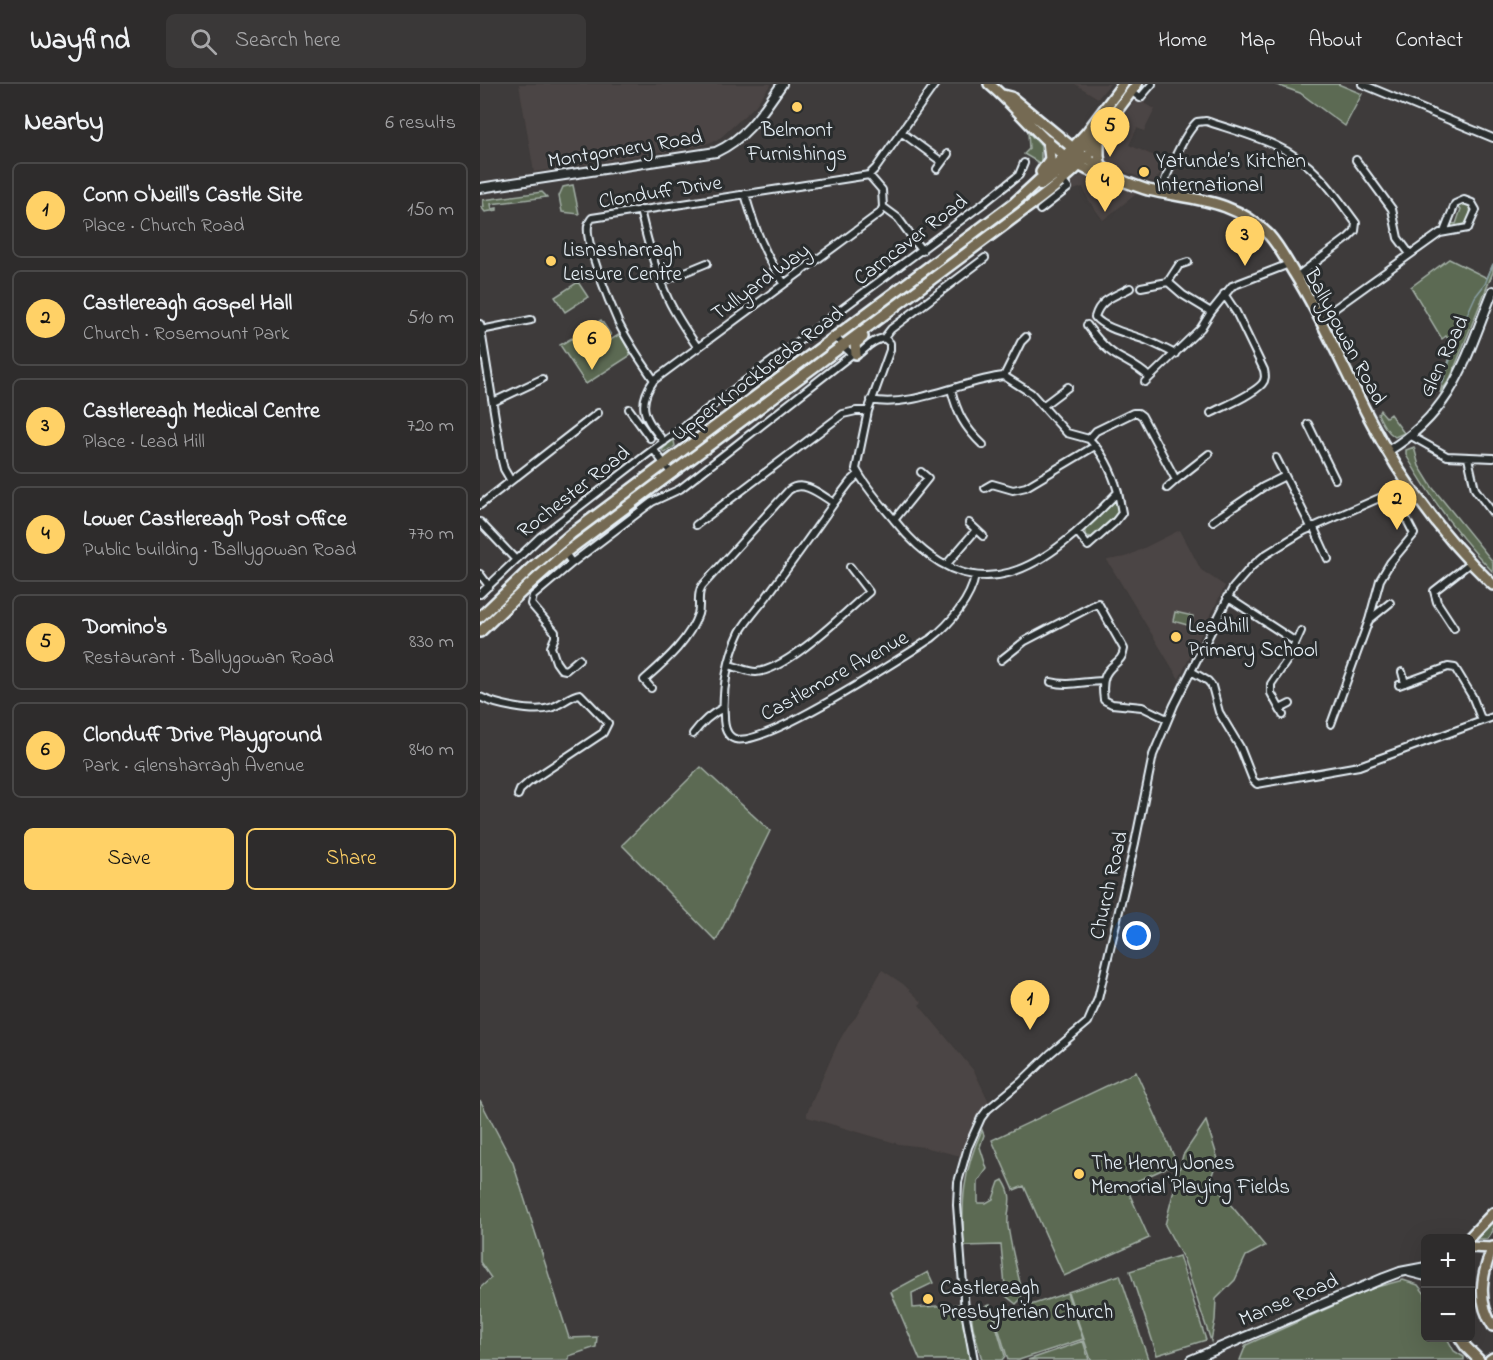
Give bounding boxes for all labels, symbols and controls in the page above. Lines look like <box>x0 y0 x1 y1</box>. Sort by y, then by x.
search box <box>166 14 586 68</box>
text: Wayfind <box>30 21 130 62</box>
icon: search <box>187 25 220 58</box>
text: Search here <box>235 25 340 57</box>
text: Home <box>1158 26 1207 56</box>
text: Map <box>1240 26 1275 56</box>
text: About <box>1308 26 1362 56</box>
text: Contact <box>1395 26 1463 56</box>
marker: Belmont Furnishings <box>790 100 804 114</box>
text: Nearby <box>24 104 103 142</box>
pin: 5 <box>1090 107 1130 157</box>
text: 6 results <box>385 109 456 138</box>
place label: Belmont Furnishings <box>746 116 847 172</box>
street label: Montgomery Road <box>546 123 705 179</box>
place label: Yatunde’s Kitchen International <box>1156 147 1306 201</box>
pin: 4 <box>1086 162 1124 212</box>
marker: Yatunde’s Kitchen International <box>1137 165 1151 179</box>
street label: Clonduff Drive <box>597 168 725 218</box>
text: Conn O'Neill's Castle Site <box>83 180 302 212</box>
street label: Carncaver Road <box>848 188 975 293</box>
text: 1 <box>42 196 49 225</box>
text: 150 m <box>407 196 454 225</box>
text: Place · Church Road <box>83 212 245 241</box>
pin: 3 <box>1226 216 1264 266</box>
place label: Lisnasharragh Leisure Centre <box>563 236 683 290</box>
street label: Tullyard Way <box>706 236 818 330</box>
marker: Lisnasharragh Leisure Centre <box>544 254 558 268</box>
street label: Ballygowan Road <box>1293 262 1393 412</box>
text: Castlereagh Gospel Hall <box>83 288 292 320</box>
street label: Upper Knockbreda Road <box>666 300 851 449</box>
text: 2 <box>41 304 50 333</box>
text: 510 m <box>407 304 454 333</box>
street label: Glen Road <box>1412 311 1478 403</box>
text: Church · Rosemount Park <box>83 320 289 349</box>
pin: 6 <box>572 320 612 370</box>
text: Castlereagh Medical Centre <box>83 396 320 428</box>
text: 3 <box>41 412 50 441</box>
text: 720 m <box>407 412 454 441</box>
text: Place · Lead Hill <box>83 428 205 457</box>
street label: Rochester Road <box>511 439 637 546</box>
pin: 2 <box>1378 480 1416 530</box>
text: Lower Castlereagh Post Office <box>83 504 347 536</box>
text: 4 <box>41 520 50 549</box>
text: 770 m <box>408 520 454 549</box>
text: Public building · Ballygowan Road <box>83 536 356 565</box>
text: Domino's <box>83 612 167 644</box>
place label: Leadhill Primary School <box>1188 612 1318 668</box>
street label: Castlemore Avenue <box>756 623 915 730</box>
text: 5 <box>40 628 51 657</box>
text: 830 m <box>409 628 454 657</box>
marker: Leadhill Primary School <box>1169 630 1183 644</box>
text: Restaurant · Ballygowan Road <box>83 644 334 673</box>
text: Clonduff Drive Playground <box>83 720 322 752</box>
text: 6 <box>41 736 50 765</box>
text: 840 m <box>409 736 454 765</box>
text: Park · Glensharragh Avenue <box>83 752 304 781</box>
button: Save <box>24 828 234 890</box>
button: Share <box>246 828 456 890</box>
street label: Church Road <box>1083 828 1137 943</box>
your location <box>1122 921 1151 950</box>
pin: 1 <box>1010 980 1050 1030</box>
place label: The Henry Jones Memorial Playing Fields <box>1091 1149 1290 1205</box>
marker: The Henry Jones Memorial Playing Fields <box>1072 1167 1086 1181</box>
map controls <box>1421 1234 1475 1342</box>
button: + <box>1421 1234 1475 1288</box>
street label: Manse Road <box>1234 1266 1343 1335</box>
place label: Castlereagh Presbyterian Church <box>940 1274 1113 1330</box>
button: − <box>1421 1288 1475 1342</box>
marker: Castlereagh Presbyterian Church <box>921 1292 935 1306</box>

